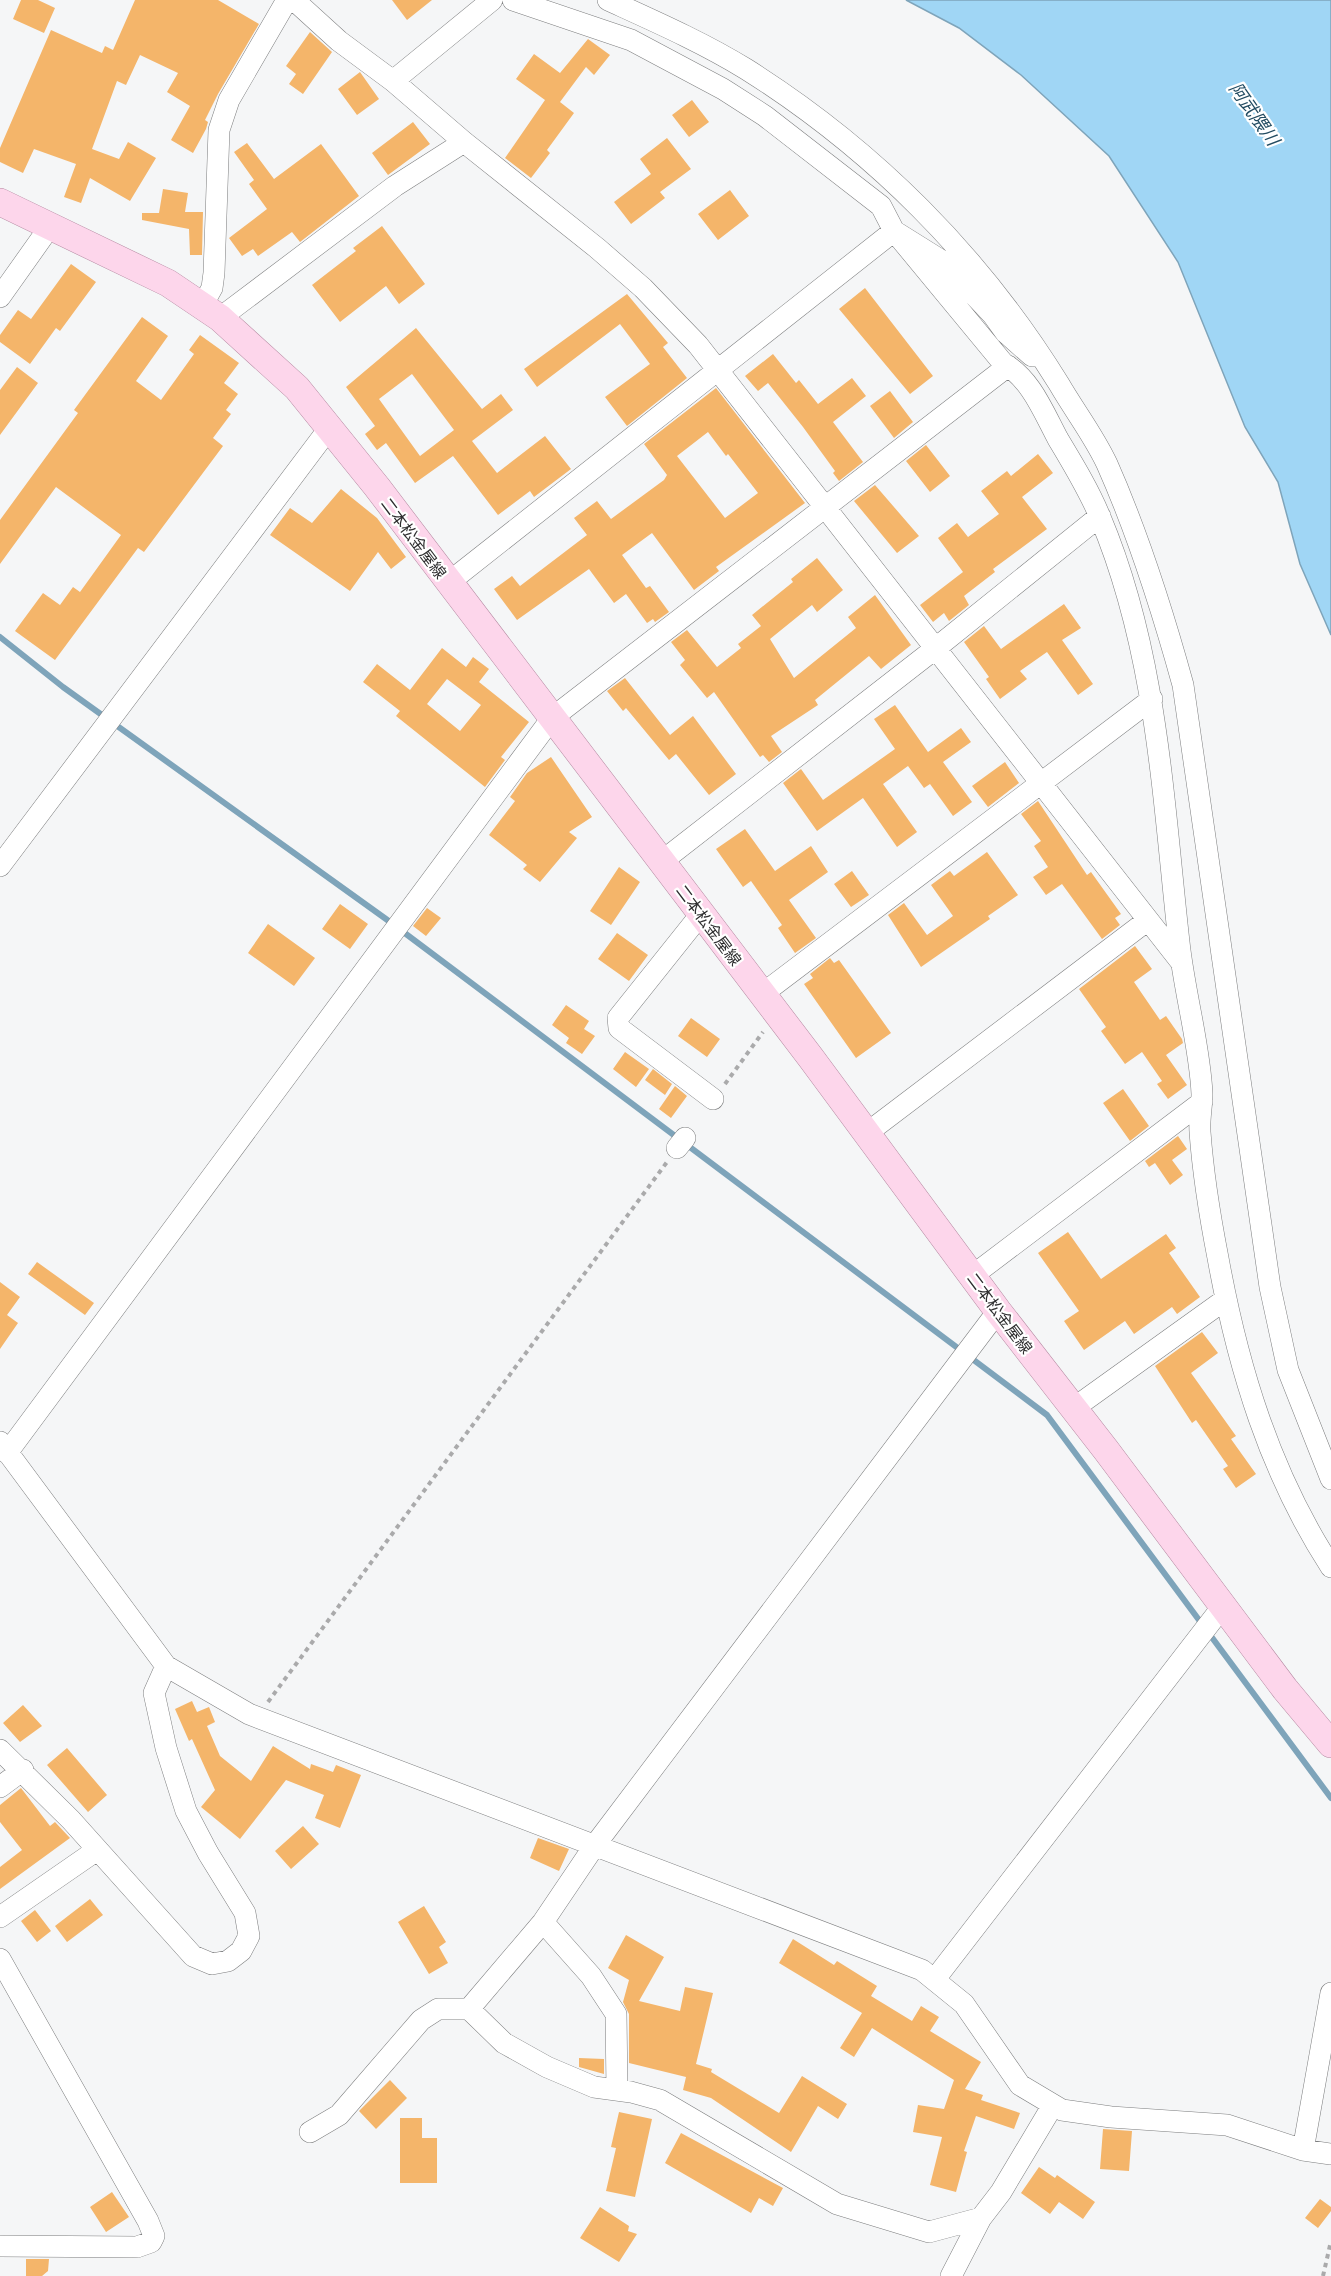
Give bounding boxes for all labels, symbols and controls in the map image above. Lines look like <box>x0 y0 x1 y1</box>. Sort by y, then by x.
water label: 阿武隈川 <box>1224 77 1286 151</box>
street label: 二本松金屋線 <box>376 493 452 583</box>
street label: 二本松金屋線 <box>671 880 747 970</box>
street label: 二本松金屋線 <box>962 1268 1038 1358</box>

